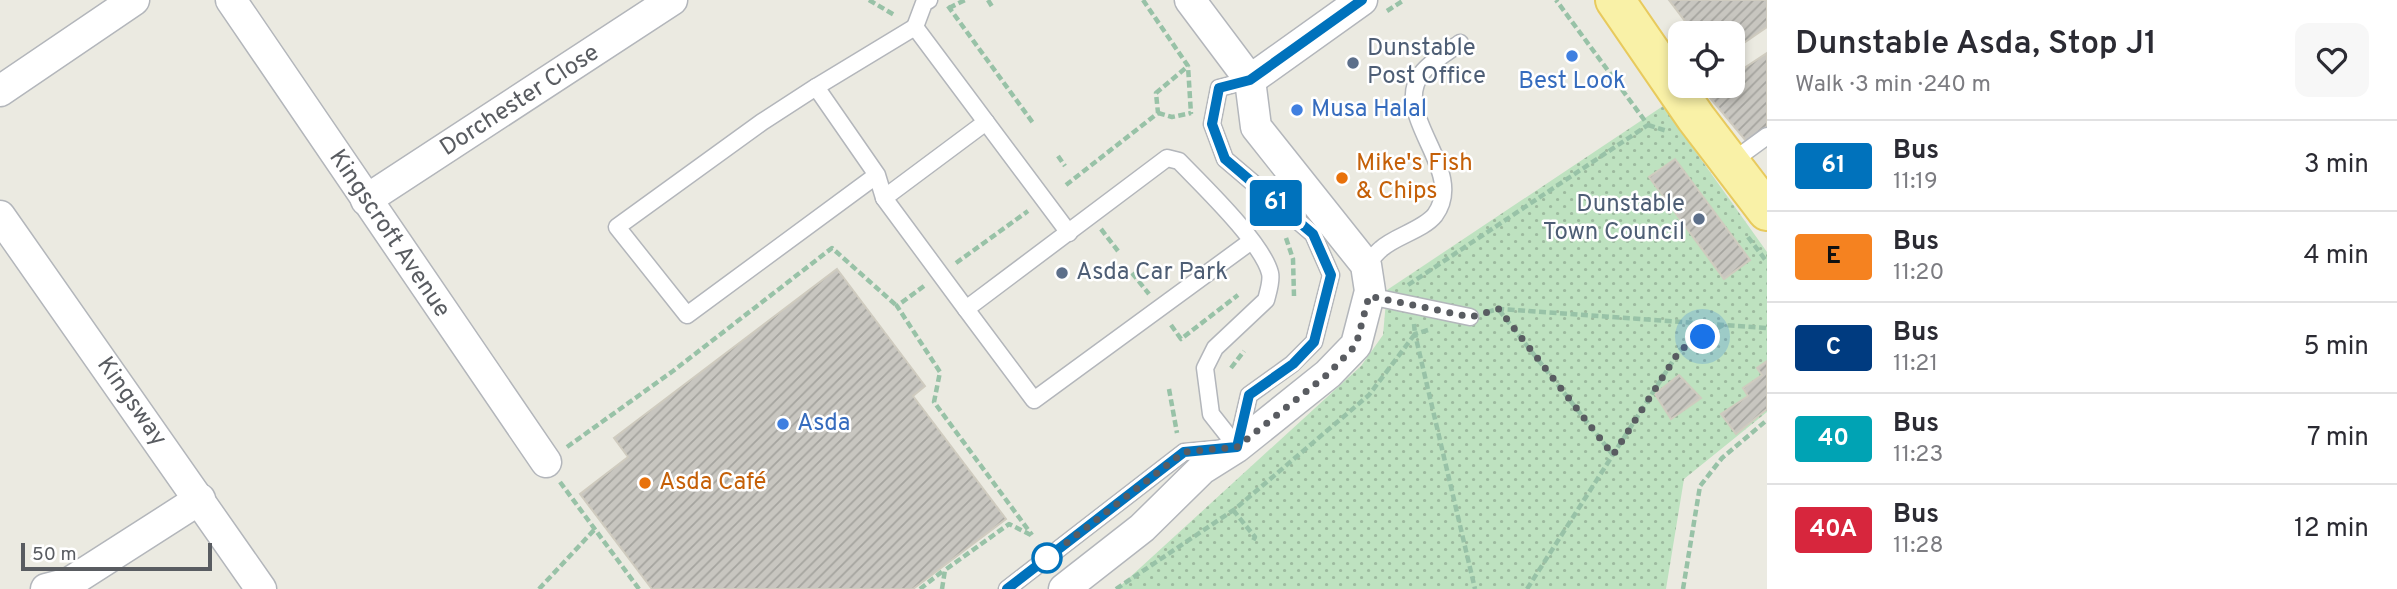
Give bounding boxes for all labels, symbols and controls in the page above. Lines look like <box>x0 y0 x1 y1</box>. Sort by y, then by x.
map controls <box>1668 21 1745 98</box>
button: locate <box>1668 21 1745 98</box>
button: heart <box>2295 23 2369 97</box>
text: Dunstable Asda, Stop J1 <box>1795 24 2157 66</box>
place label: Dunstable Post Office <box>1367 34 1486 92</box>
street label: Dorchester Close <box>435 38 605 164</box>
marker: Best Look <box>1564 48 1580 64</box>
marker: Dunstable Post Office <box>1345 55 1361 71</box>
place label: Best Look <box>1518 67 1626 97</box>
text: Walk · 3 min · 240 m <box>1795 71 1991 100</box>
place label: Musa Halal <box>1311 95 1427 125</box>
marker: Musa Halal <box>1289 102 1305 118</box>
text: Bus <box>1893 135 1939 168</box>
street label: Kingscroft Avenue <box>322 144 456 324</box>
place label: Mike's Fish & Chips <box>1356 149 1473 207</box>
text: 3 min <box>2304 149 2369 182</box>
text: 61 <box>1821 151 1846 181</box>
text: 11:19 <box>1893 168 1938 197</box>
marker: Mike's Fish & Chips <box>1334 170 1350 186</box>
line badge: 61 <box>1244 180 1308 226</box>
text: 61 <box>1264 188 1288 218</box>
place label: Dunstable Town Council <box>1543 190 1685 248</box>
marker: Dunstable Town Council <box>1691 211 1707 227</box>
text: Bus <box>1893 226 1939 259</box>
text: 4 min <box>2303 240 2369 273</box>
text: E <box>1826 242 1841 272</box>
place label: Asda Car Park <box>1076 258 1228 288</box>
text: 11:20 <box>1893 259 1944 288</box>
marker: Asda Car Park <box>1054 265 1070 281</box>
text: Bus <box>1893 317 1939 350</box>
your location <box>1685 319 1720 354</box>
text: 5 min <box>2303 331 2369 364</box>
text: C <box>1826 333 1841 363</box>
text: 11:21 <box>1893 350 1938 379</box>
street label: Kingsway <box>89 351 173 453</box>
text: Bus <box>1893 408 1939 441</box>
place label: Asda <box>797 409 850 439</box>
marker: Asda <box>775 416 791 432</box>
text: 7 min <box>2307 422 2369 455</box>
text: 40 <box>1818 424 1849 454</box>
text: 11:23 <box>1893 441 1943 470</box>
place label: Asda Café <box>659 468 766 498</box>
marker: Asda Café <box>637 475 653 491</box>
text: Bus <box>1893 499 1939 532</box>
text: 12 min <box>2294 513 2369 546</box>
text: 40A <box>1810 515 1857 545</box>
text: 11:28 <box>1893 532 1943 561</box>
scale bar <box>21 540 212 572</box>
text: 50 m <box>32 543 77 567</box>
unlabelled marker <box>1032 543 1062 573</box>

